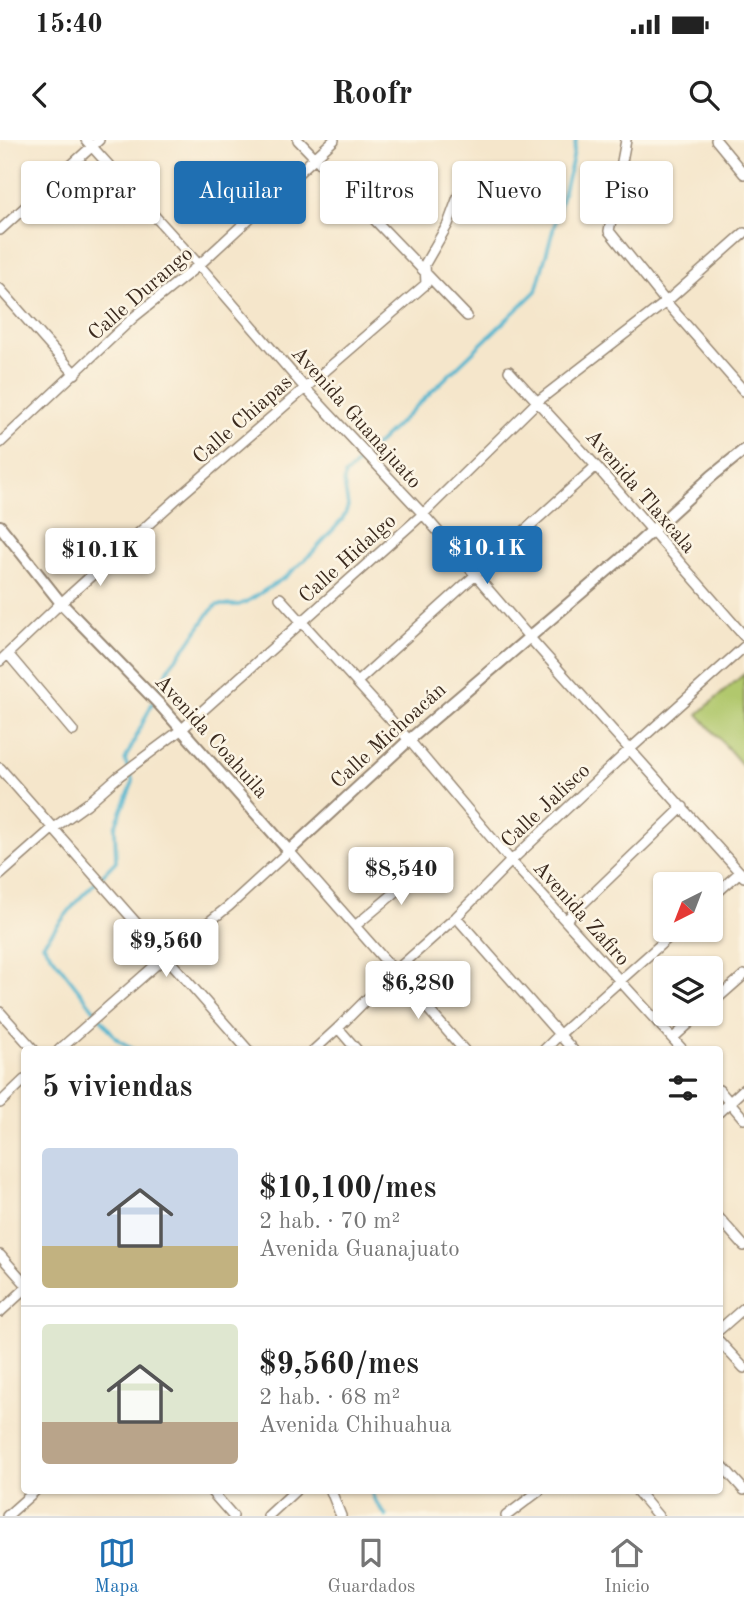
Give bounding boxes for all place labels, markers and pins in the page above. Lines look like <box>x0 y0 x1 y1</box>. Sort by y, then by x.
pin: $10.1K <box>430 526 544 586</box>
pin: $10.1K <box>43 528 157 588</box>
pin: $8,540 <box>344 848 458 907</box>
pin: $9,560 <box>109 920 223 979</box>
pin: $6,280 <box>361 962 475 1021</box>

